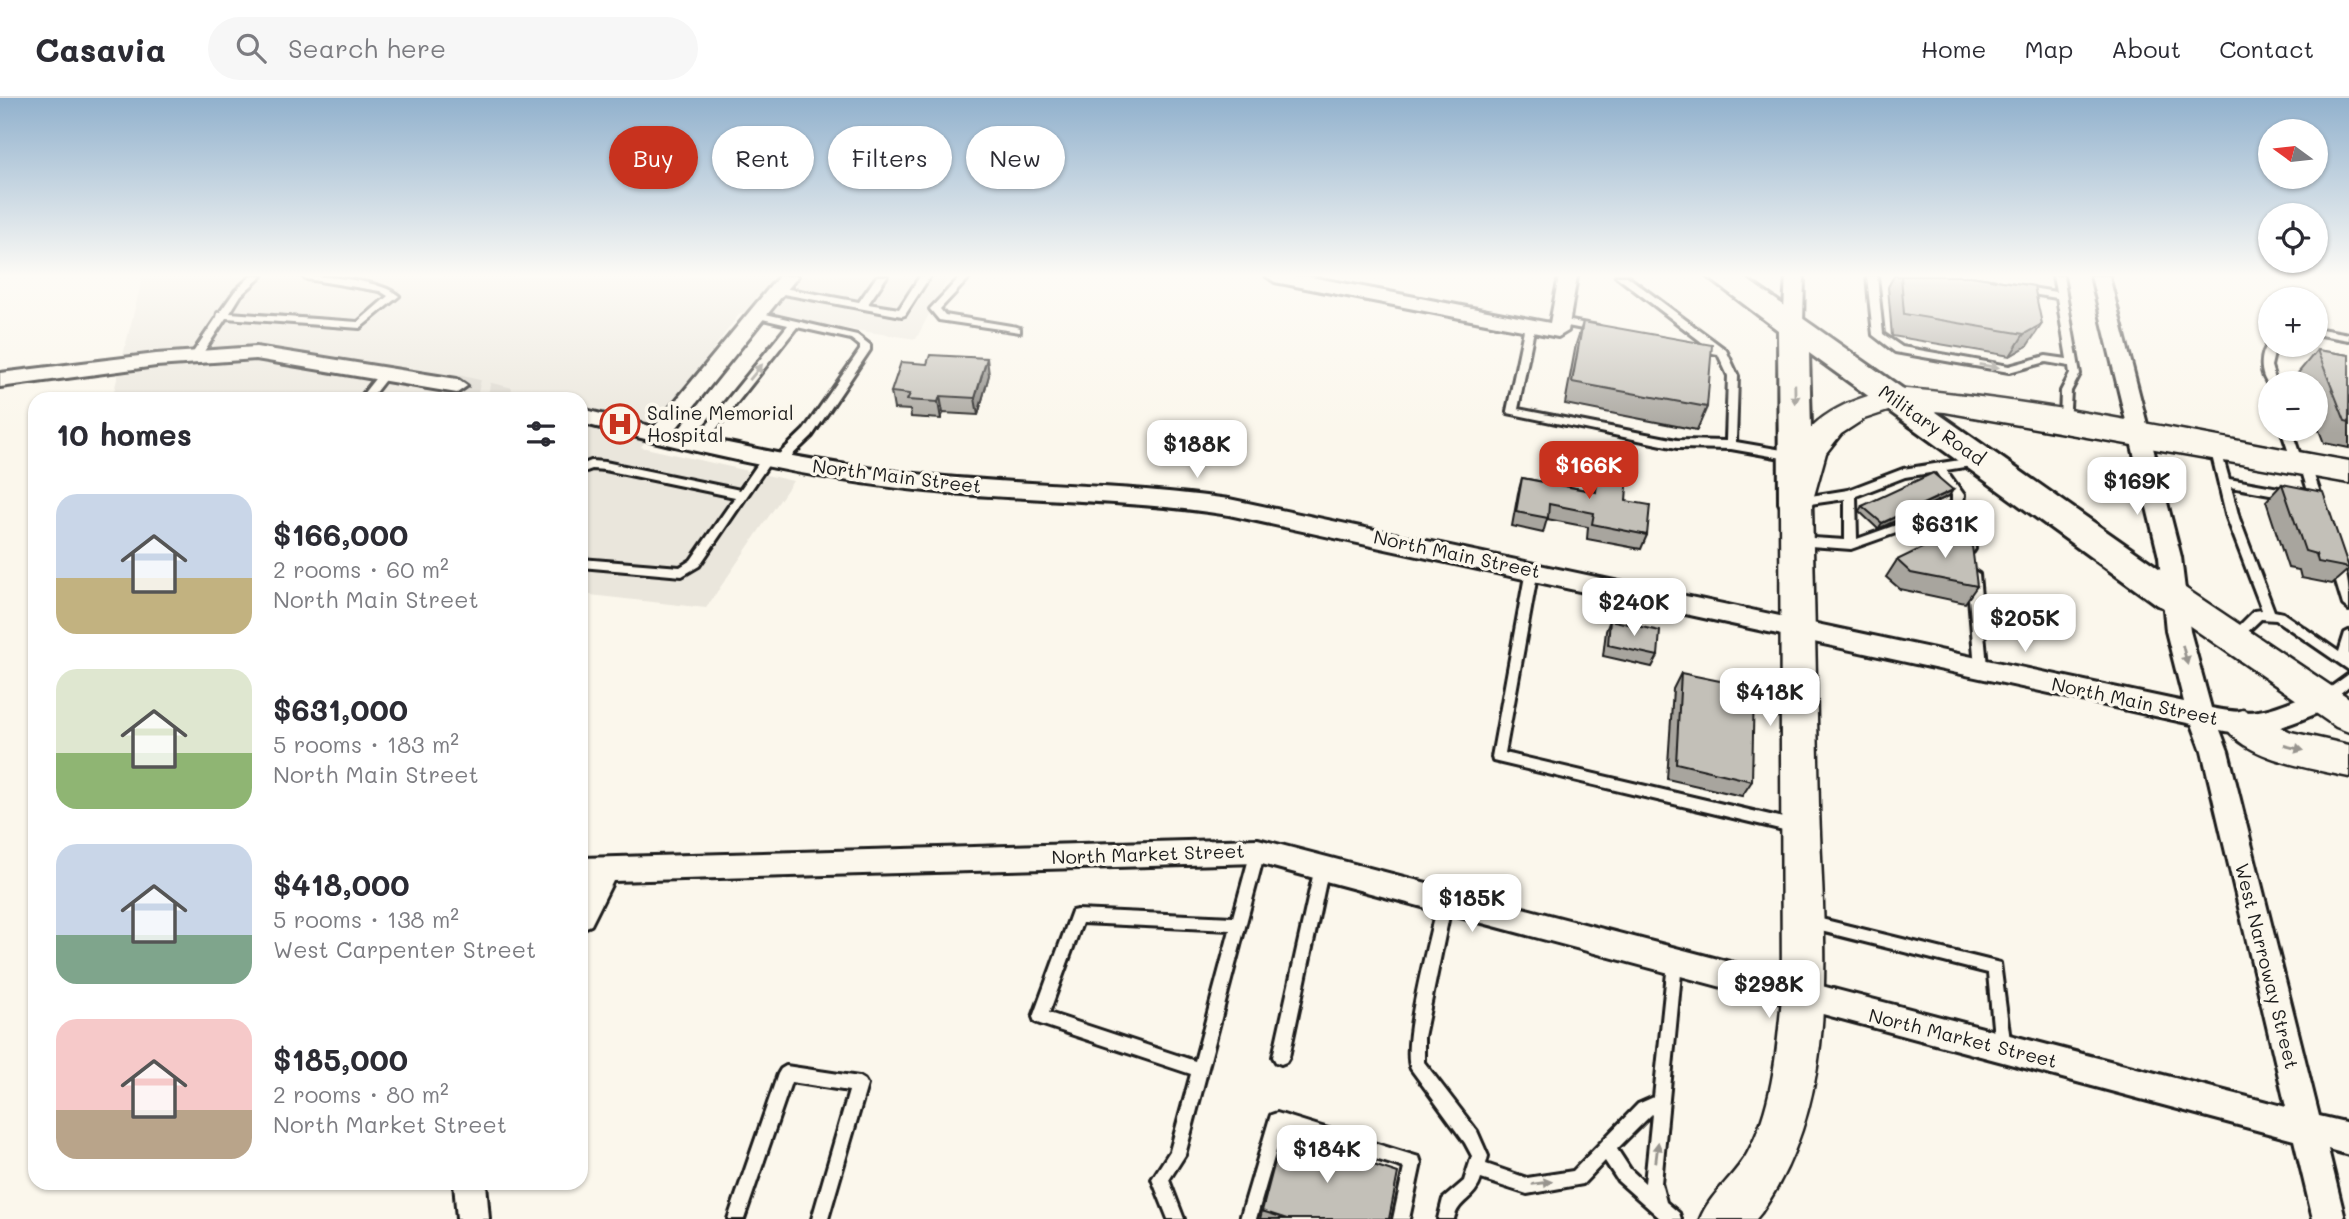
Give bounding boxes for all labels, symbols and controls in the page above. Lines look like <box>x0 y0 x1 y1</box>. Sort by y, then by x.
search box <box>208 17 698 80</box>
text: Casavia <box>35 27 166 70</box>
icon: search <box>232 29 270 67</box>
text: Search here <box>288 31 446 65</box>
text: Home <box>1921 33 1986 64</box>
text: Map <box>2024 33 2073 64</box>
text: About <box>2111 33 2181 64</box>
text: Contact <box>2219 33 2314 64</box>
north arrow <box>2258 119 2328 189</box>
map controls <box>2258 119 2328 441</box>
chip: Buy <box>609 126 698 189</box>
chip: Rent <box>712 126 814 189</box>
chip: Filters <box>828 126 952 189</box>
chip: New <box>966 126 1065 189</box>
button: locate <box>2258 203 2328 273</box>
button: + <box>2258 287 2328 357</box>
one-way arrow <box>1978 361 2000 372</box>
one-way arrow <box>748 363 763 380</box>
button: − <box>2258 371 2328 441</box>
street label: Military Road <box>1874 379 1990 471</box>
one-way arrow <box>1789 383 1801 405</box>
place label: Saline Memorial Hospital <box>647 400 794 447</box>
hospital icon: Saline Memorial Hospital <box>599 403 641 445</box>
text: 10 homes <box>56 414 192 454</box>
icon: filters <box>522 415 560 453</box>
pin: $188K <box>1148 420 1246 480</box>
text: $188K <box>1163 428 1231 458</box>
pin: $166K <box>1540 442 1638 501</box>
text: $166K <box>1555 449 1623 479</box>
street label: North Main Street <box>811 453 983 498</box>
pin: $169K <box>2088 458 2186 517</box>
text: $169K <box>2103 465 2171 495</box>
pin: $631K <box>1896 500 1994 560</box>
text: $631K <box>1911 508 1979 538</box>
text: $166,000 <box>273 514 408 554</box>
icon: home <box>112 522 196 606</box>
street label: North Main Street <box>1371 524 1543 583</box>
text: 2 rooms · 60 m² <box>273 554 449 584</box>
pin: $240K <box>1585 578 1683 638</box>
text: North Main Street <box>273 584 479 614</box>
text: $240K <box>1598 586 1670 616</box>
pin: $205K <box>1976 594 2074 654</box>
text: $205K <box>1990 602 2060 632</box>
one-way arrow <box>2180 644 2191 666</box>
pin: $418K <box>1721 668 1819 728</box>
street label: North Main Street <box>2049 671 2221 730</box>
text: $418K <box>1736 676 1804 706</box>
text: $631,000 <box>273 689 408 729</box>
icon: home <box>112 697 196 781</box>
text: 5 rooms · 183 m² <box>273 729 459 759</box>
one-way arrow <box>2283 743 2305 754</box>
text: North Main Street <box>273 759 479 789</box>
street label: North Market Street <box>1051 838 1245 869</box>
street label: West Narroway Street <box>2230 860 2305 1071</box>
text: $418,000 <box>273 864 410 904</box>
icon: home <box>112 872 196 956</box>
pin: $185K <box>1423 874 1521 934</box>
text: $185K <box>1438 882 1506 912</box>
text: 5 rooms · 138 m² <box>273 904 459 934</box>
text: West Carpenter Street <box>273 934 536 964</box>
pin: $298K <box>1720 960 1818 1020</box>
text: $298K <box>1734 968 1804 998</box>
street label: North Market Street <box>1866 1002 2060 1073</box>
text: $185,000 <box>273 1039 408 1079</box>
icon: home <box>112 1047 196 1131</box>
text: 2 rooms · 80 m² <box>273 1079 449 1109</box>
text: North Market Street <box>273 1109 507 1139</box>
pin: $184K <box>1278 1126 1376 1185</box>
text: $184K <box>1293 1133 1361 1163</box>
one-way arrow <box>1652 1141 1663 1163</box>
one-way arrow <box>1531 1178 1553 1189</box>

